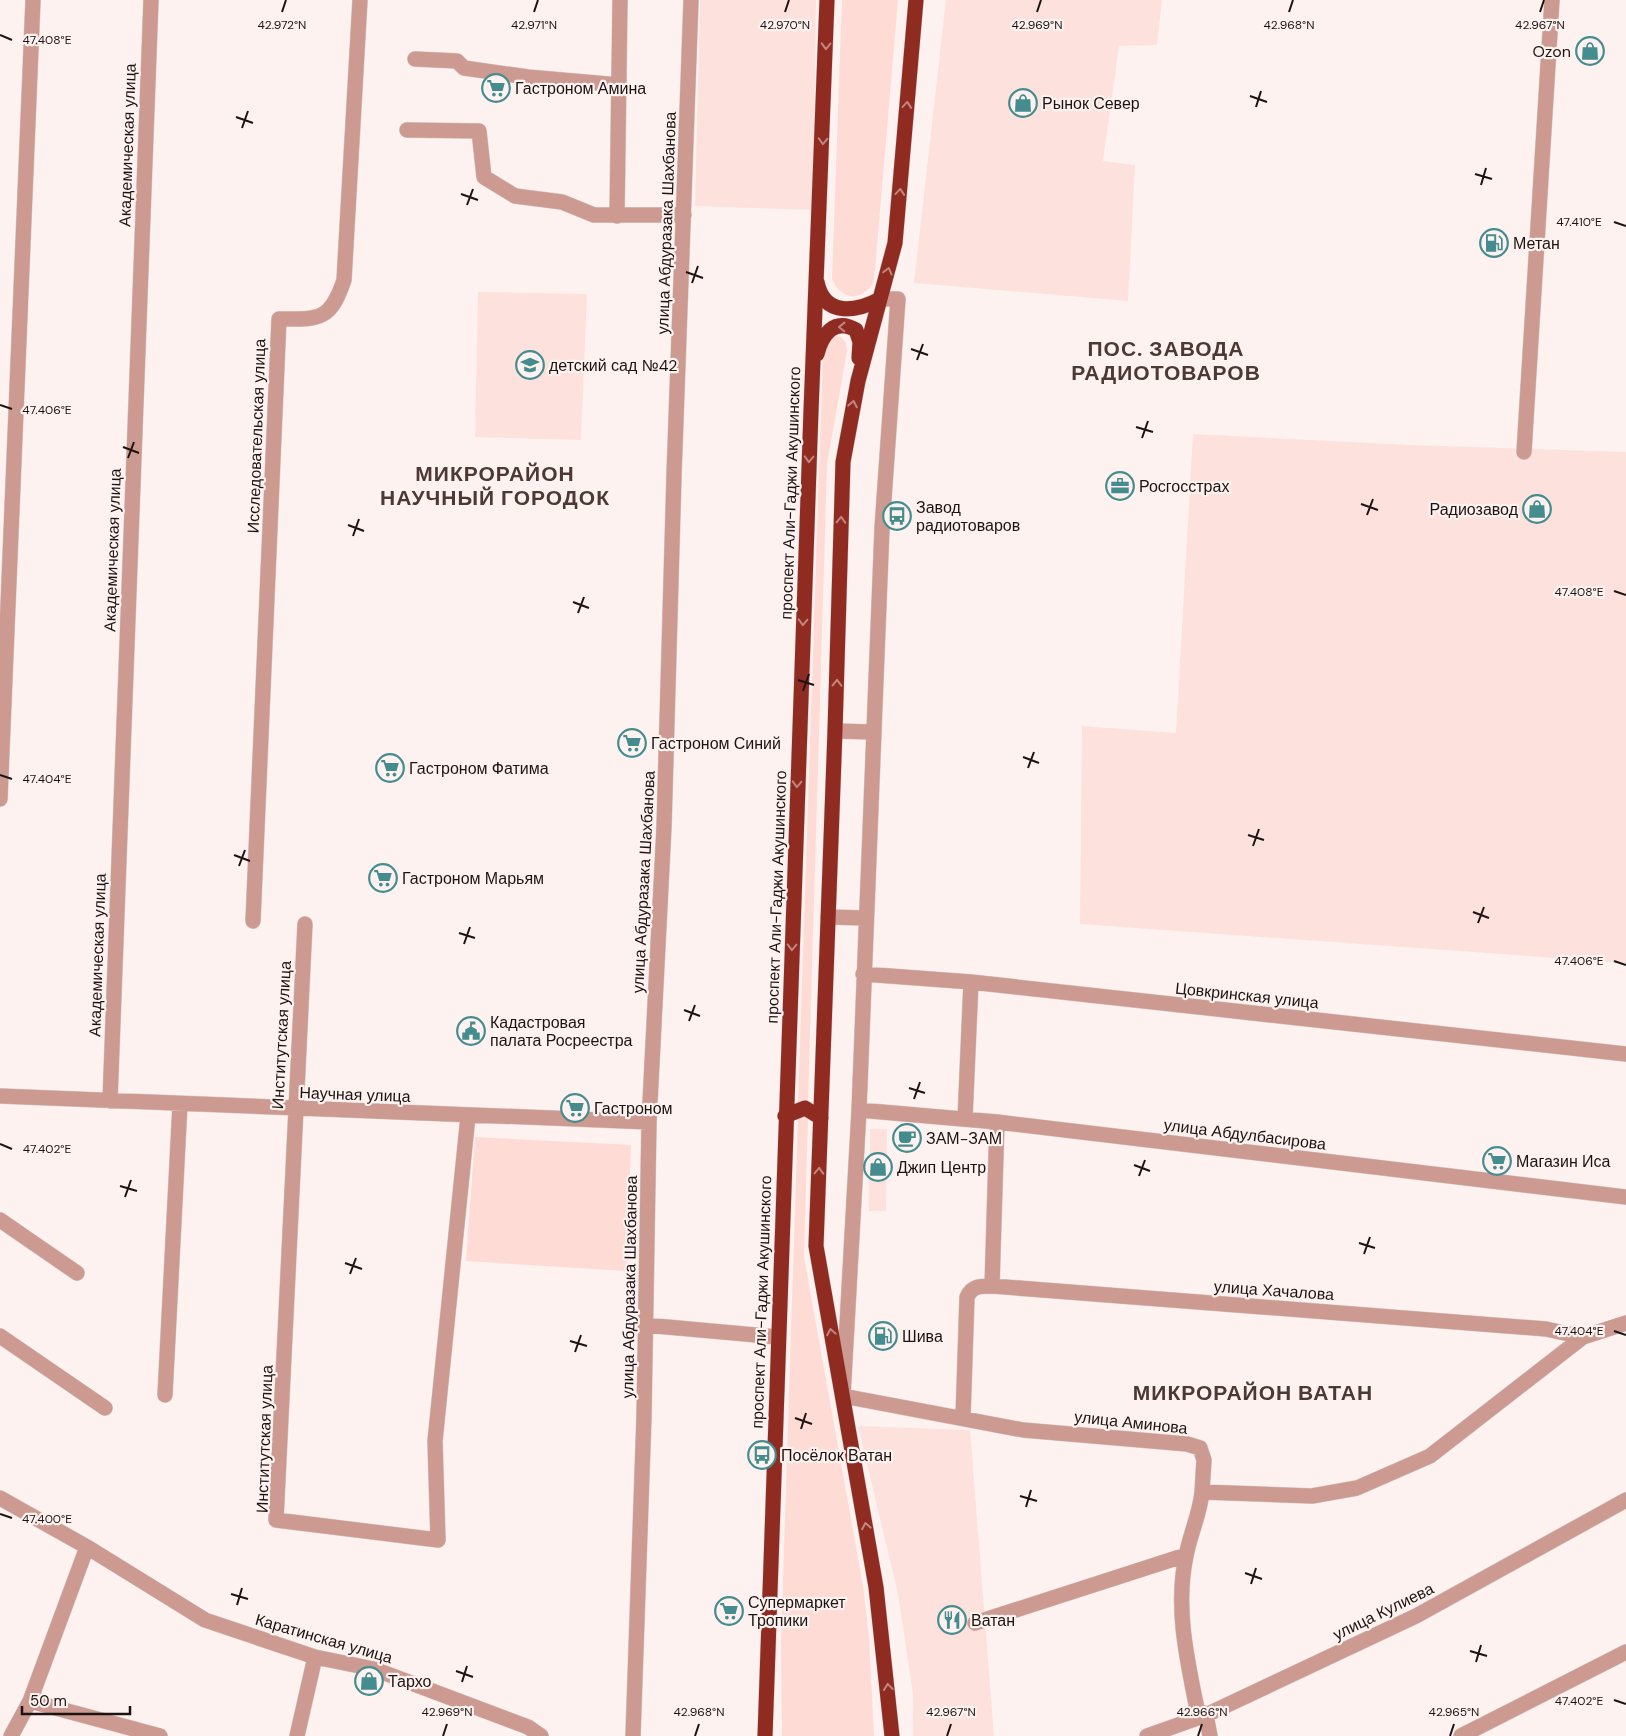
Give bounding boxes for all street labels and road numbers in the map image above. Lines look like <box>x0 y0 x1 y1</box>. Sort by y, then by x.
street label: Академическая улица <box>114 63 141 227</box>
street label: улица Абдуразака Шахбанова <box>652 111 681 335</box>
street label: Исследовательская улица <box>243 338 270 534</box>
street label: проспект Али-Гаджи Акушинского <box>776 366 805 620</box>
street label: Академическая улица <box>99 468 126 632</box>
street label: улица Абдуразака Шахбанова <box>627 770 660 994</box>
street label: проспект Али-Гаджи Акушинского <box>762 770 791 1024</box>
street label: Академическая улица <box>84 873 111 1037</box>
street label: Институтская улица <box>267 960 296 1110</box>
street label: Цовкринская улица <box>1174 978 1320 1013</box>
street label: Научная улица <box>299 1082 411 1107</box>
street label: улица Абдулбасирова <box>1163 1114 1327 1155</box>
street label: улица Абдуразака Шахбанова <box>617 1175 642 1399</box>
street label: проспект Али-Гаджи Акушинского <box>747 1175 776 1429</box>
street label: улица Хачалова <box>1213 1276 1335 1305</box>
street label: Институтская улица <box>251 1364 278 1514</box>
street label: улица Аминова <box>1073 1406 1189 1439</box>
street label: улица Кулиева <box>1329 1578 1437 1645</box>
street label: Каратинская улица <box>253 1609 395 1668</box>

